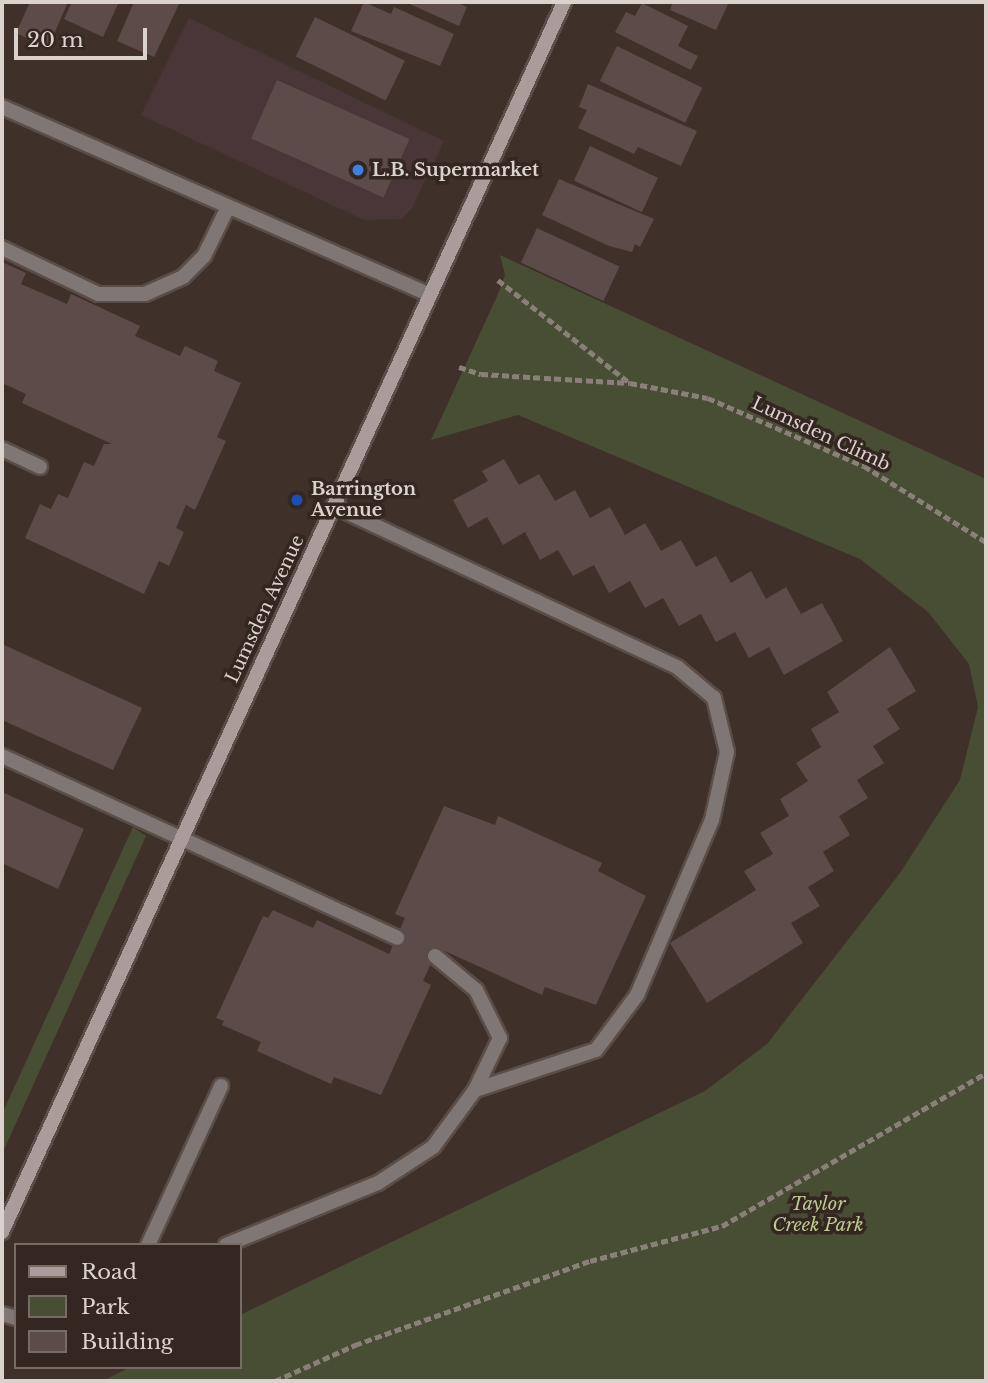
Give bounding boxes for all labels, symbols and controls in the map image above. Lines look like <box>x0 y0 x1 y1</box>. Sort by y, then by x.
scale bar <box>18 14 150 58</box>
text: 20 m <box>27 27 84 53</box>
place label: L.B. Supermarket <box>372 159 539 181</box>
marker: L.B. Supermarket <box>350 162 366 178</box>
street label: Lumsden Climb <box>748 392 894 476</box>
place label: Barrington Avenue <box>311 479 416 522</box>
marker: Barrington Avenue <box>289 492 305 508</box>
street label: Lumsden Avenue <box>221 531 309 687</box>
park label: Taylor Creek Park <box>773 1194 863 1236</box>
legend <box>14 1243 242 1369</box>
text: Road <box>81 1259 137 1285</box>
text: Park <box>81 1294 130 1320</box>
text: Building <box>81 1329 173 1355</box>

